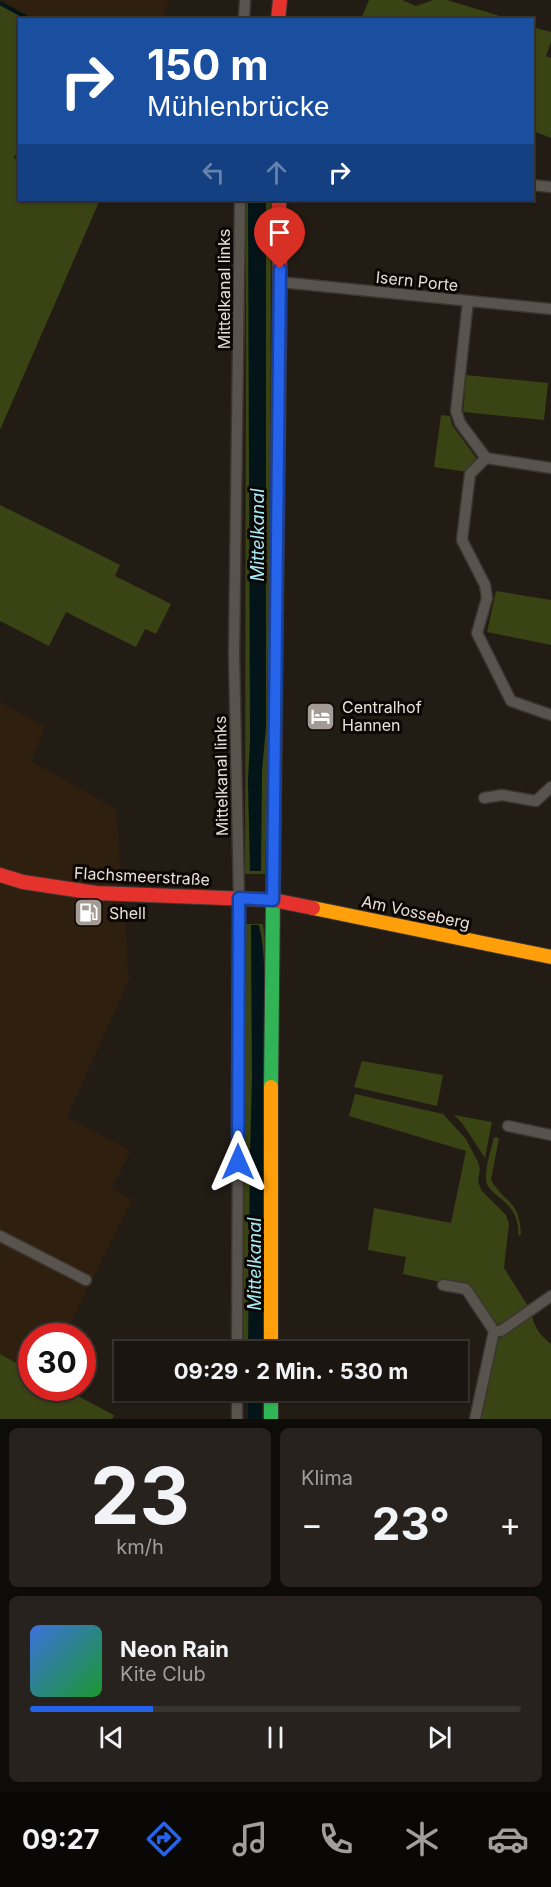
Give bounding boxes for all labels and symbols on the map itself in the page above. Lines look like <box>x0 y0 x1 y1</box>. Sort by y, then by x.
pin <box>254 207 305 269</box>
street label: Mittelkanal links <box>214 229 234 349</box>
street label: Isern Porte <box>375 267 459 295</box>
water label: Mittelkanal <box>247 488 268 582</box>
place label: Centralhof Hannen <box>342 697 422 735</box>
hotel icon: Centralhof Hannen <box>305 700 337 732</box>
street label: Mittelkanal links <box>210 716 232 836</box>
street label: Flachsmeerstraße <box>74 862 210 890</box>
street label: Am Vosseberg <box>360 891 472 933</box>
fuel station icon: Shell <box>72 897 104 929</box>
place label: Shell <box>109 903 146 923</box>
position arrow <box>206 1130 270 1194</box>
water label: Mittelkanal <box>244 1217 265 1311</box>
speed limit sign: 30 <box>18 1323 96 1401</box>

